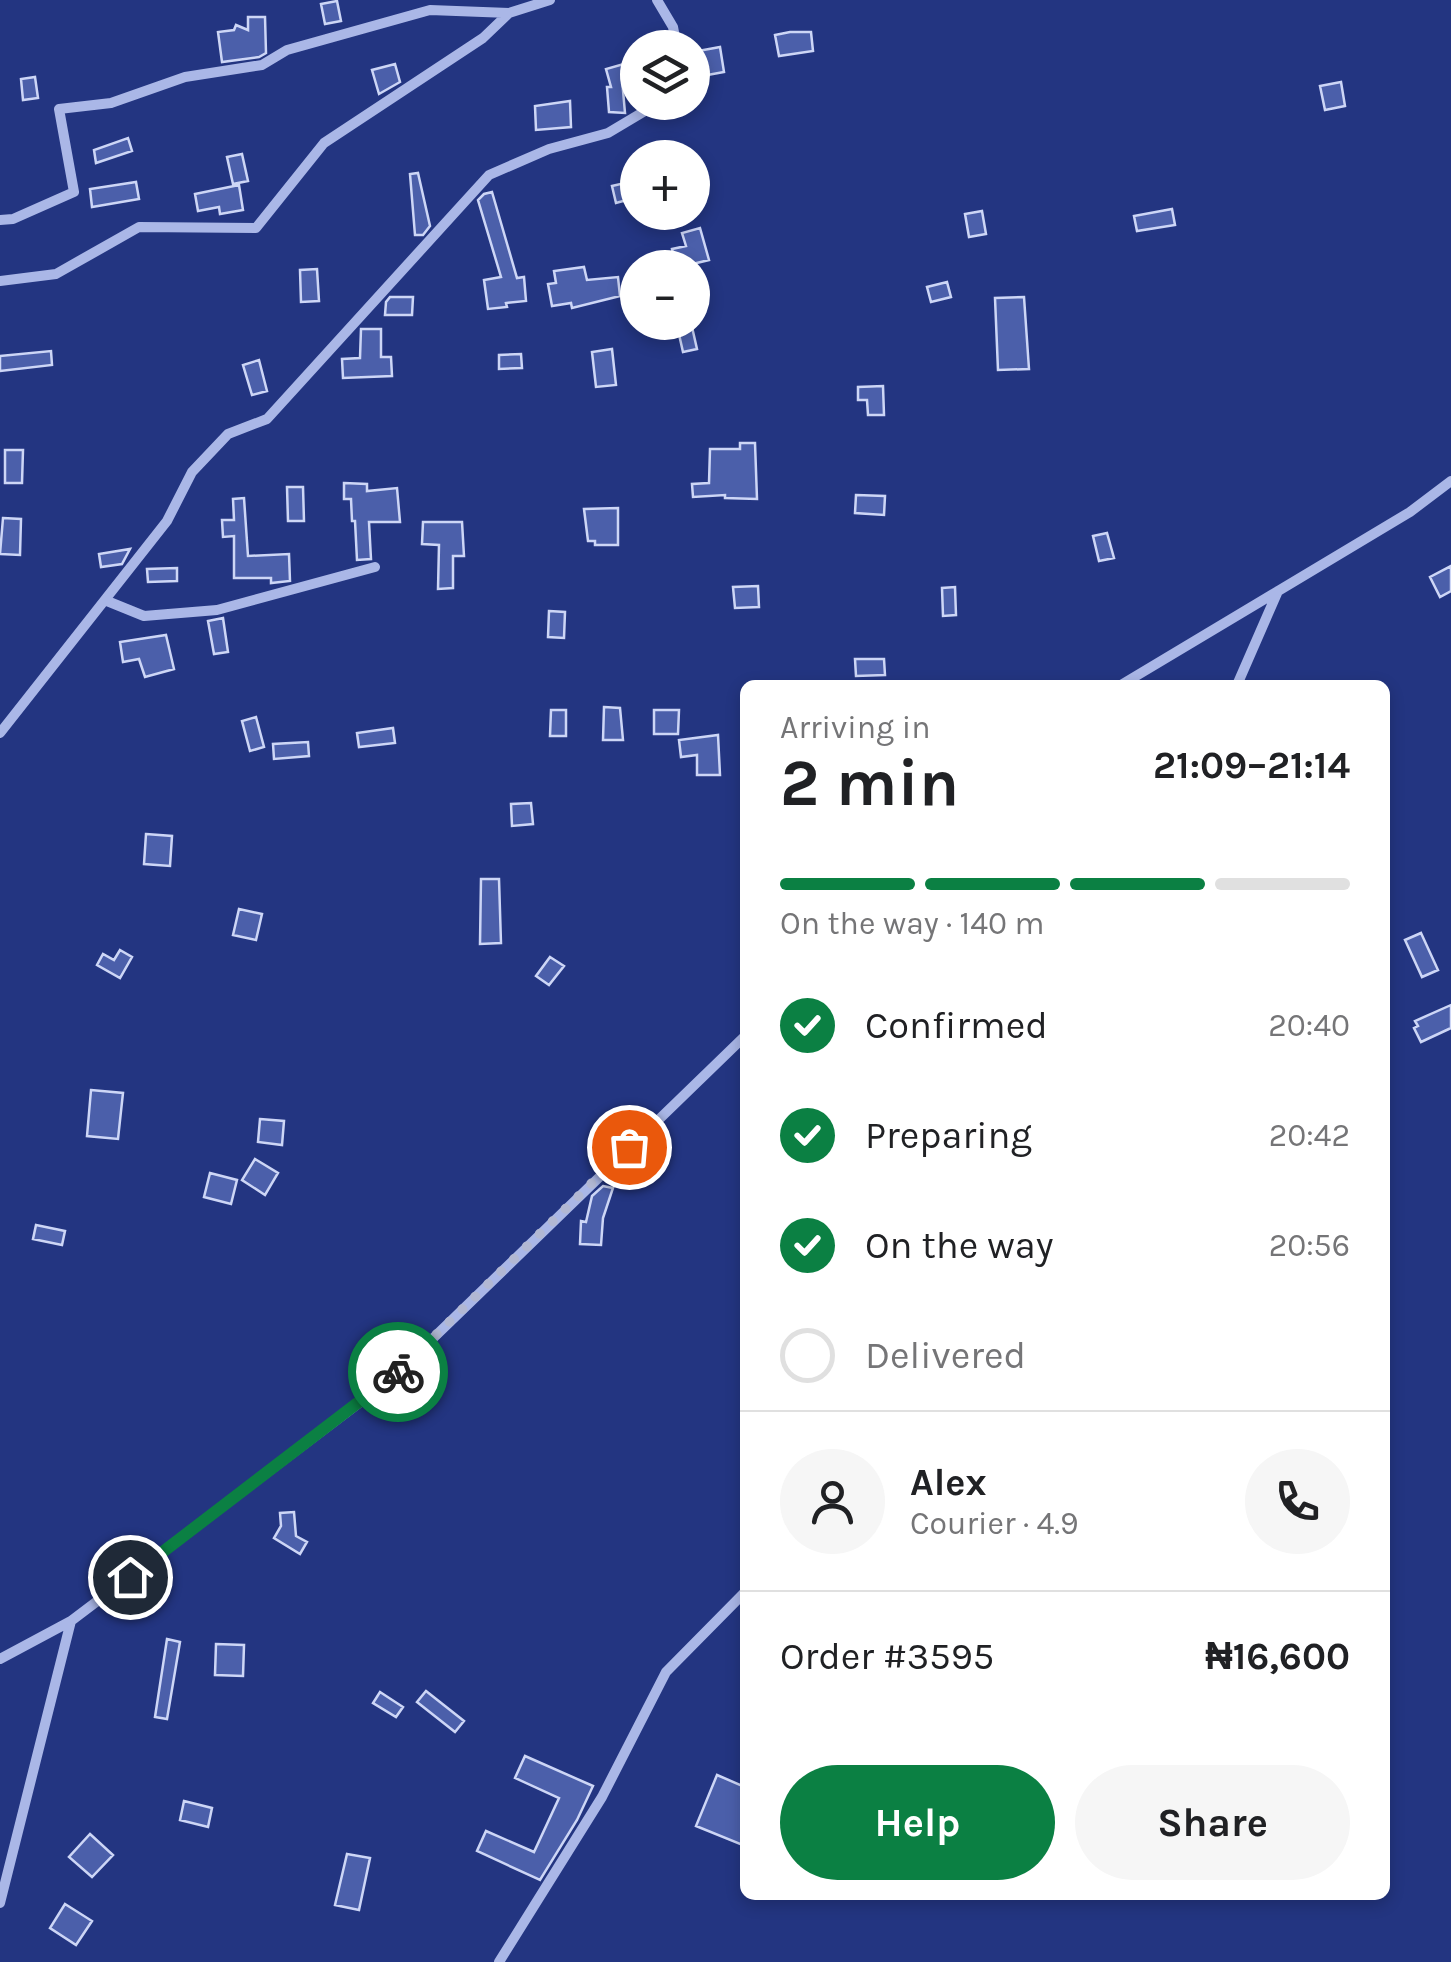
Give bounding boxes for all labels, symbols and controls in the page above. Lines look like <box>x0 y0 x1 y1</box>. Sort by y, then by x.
map controls <box>620 30 710 340</box>
button: layers <box>620 30 710 120</box>
button: + <box>620 140 710 230</box>
button: − <box>620 250 710 340</box>
text: Arriving in <box>780 709 931 746</box>
text: 21:09–21:14 <box>1153 743 1350 788</box>
text: 2 min <box>780 745 959 821</box>
text: On the way · 140 m <box>780 905 1045 942</box>
icon: check <box>780 998 835 1053</box>
text: Confirmed <box>865 1003 1048 1048</box>
text: 20:40 <box>1268 1007 1350 1044</box>
pin <box>587 1105 672 1190</box>
icon: check <box>780 1108 835 1163</box>
text: Preparing <box>865 1113 1032 1158</box>
text: 20:42 <box>1269 1117 1350 1154</box>
icon: bag <box>602 1120 657 1175</box>
icon: check <box>780 1218 835 1273</box>
text: On the way <box>865 1223 1053 1268</box>
text: 20:56 <box>1269 1227 1350 1264</box>
courier <box>348 1322 448 1422</box>
text: Delivered <box>865 1333 1026 1378</box>
icon: bike <box>371 1345 426 1400</box>
button: person <box>780 1449 885 1554</box>
button: phone <box>1245 1449 1350 1554</box>
text: Alex <box>910 1460 987 1505</box>
text: Courier · 4.9 <box>910 1505 1079 1542</box>
pin <box>88 1535 173 1620</box>
icon: home <box>103 1550 158 1605</box>
text: Order #3595 <box>780 1634 994 1679</box>
text: ₦16,600 <box>1205 1634 1350 1679</box>
button: Help <box>780 1765 1055 1880</box>
button: Share <box>1075 1765 1350 1880</box>

